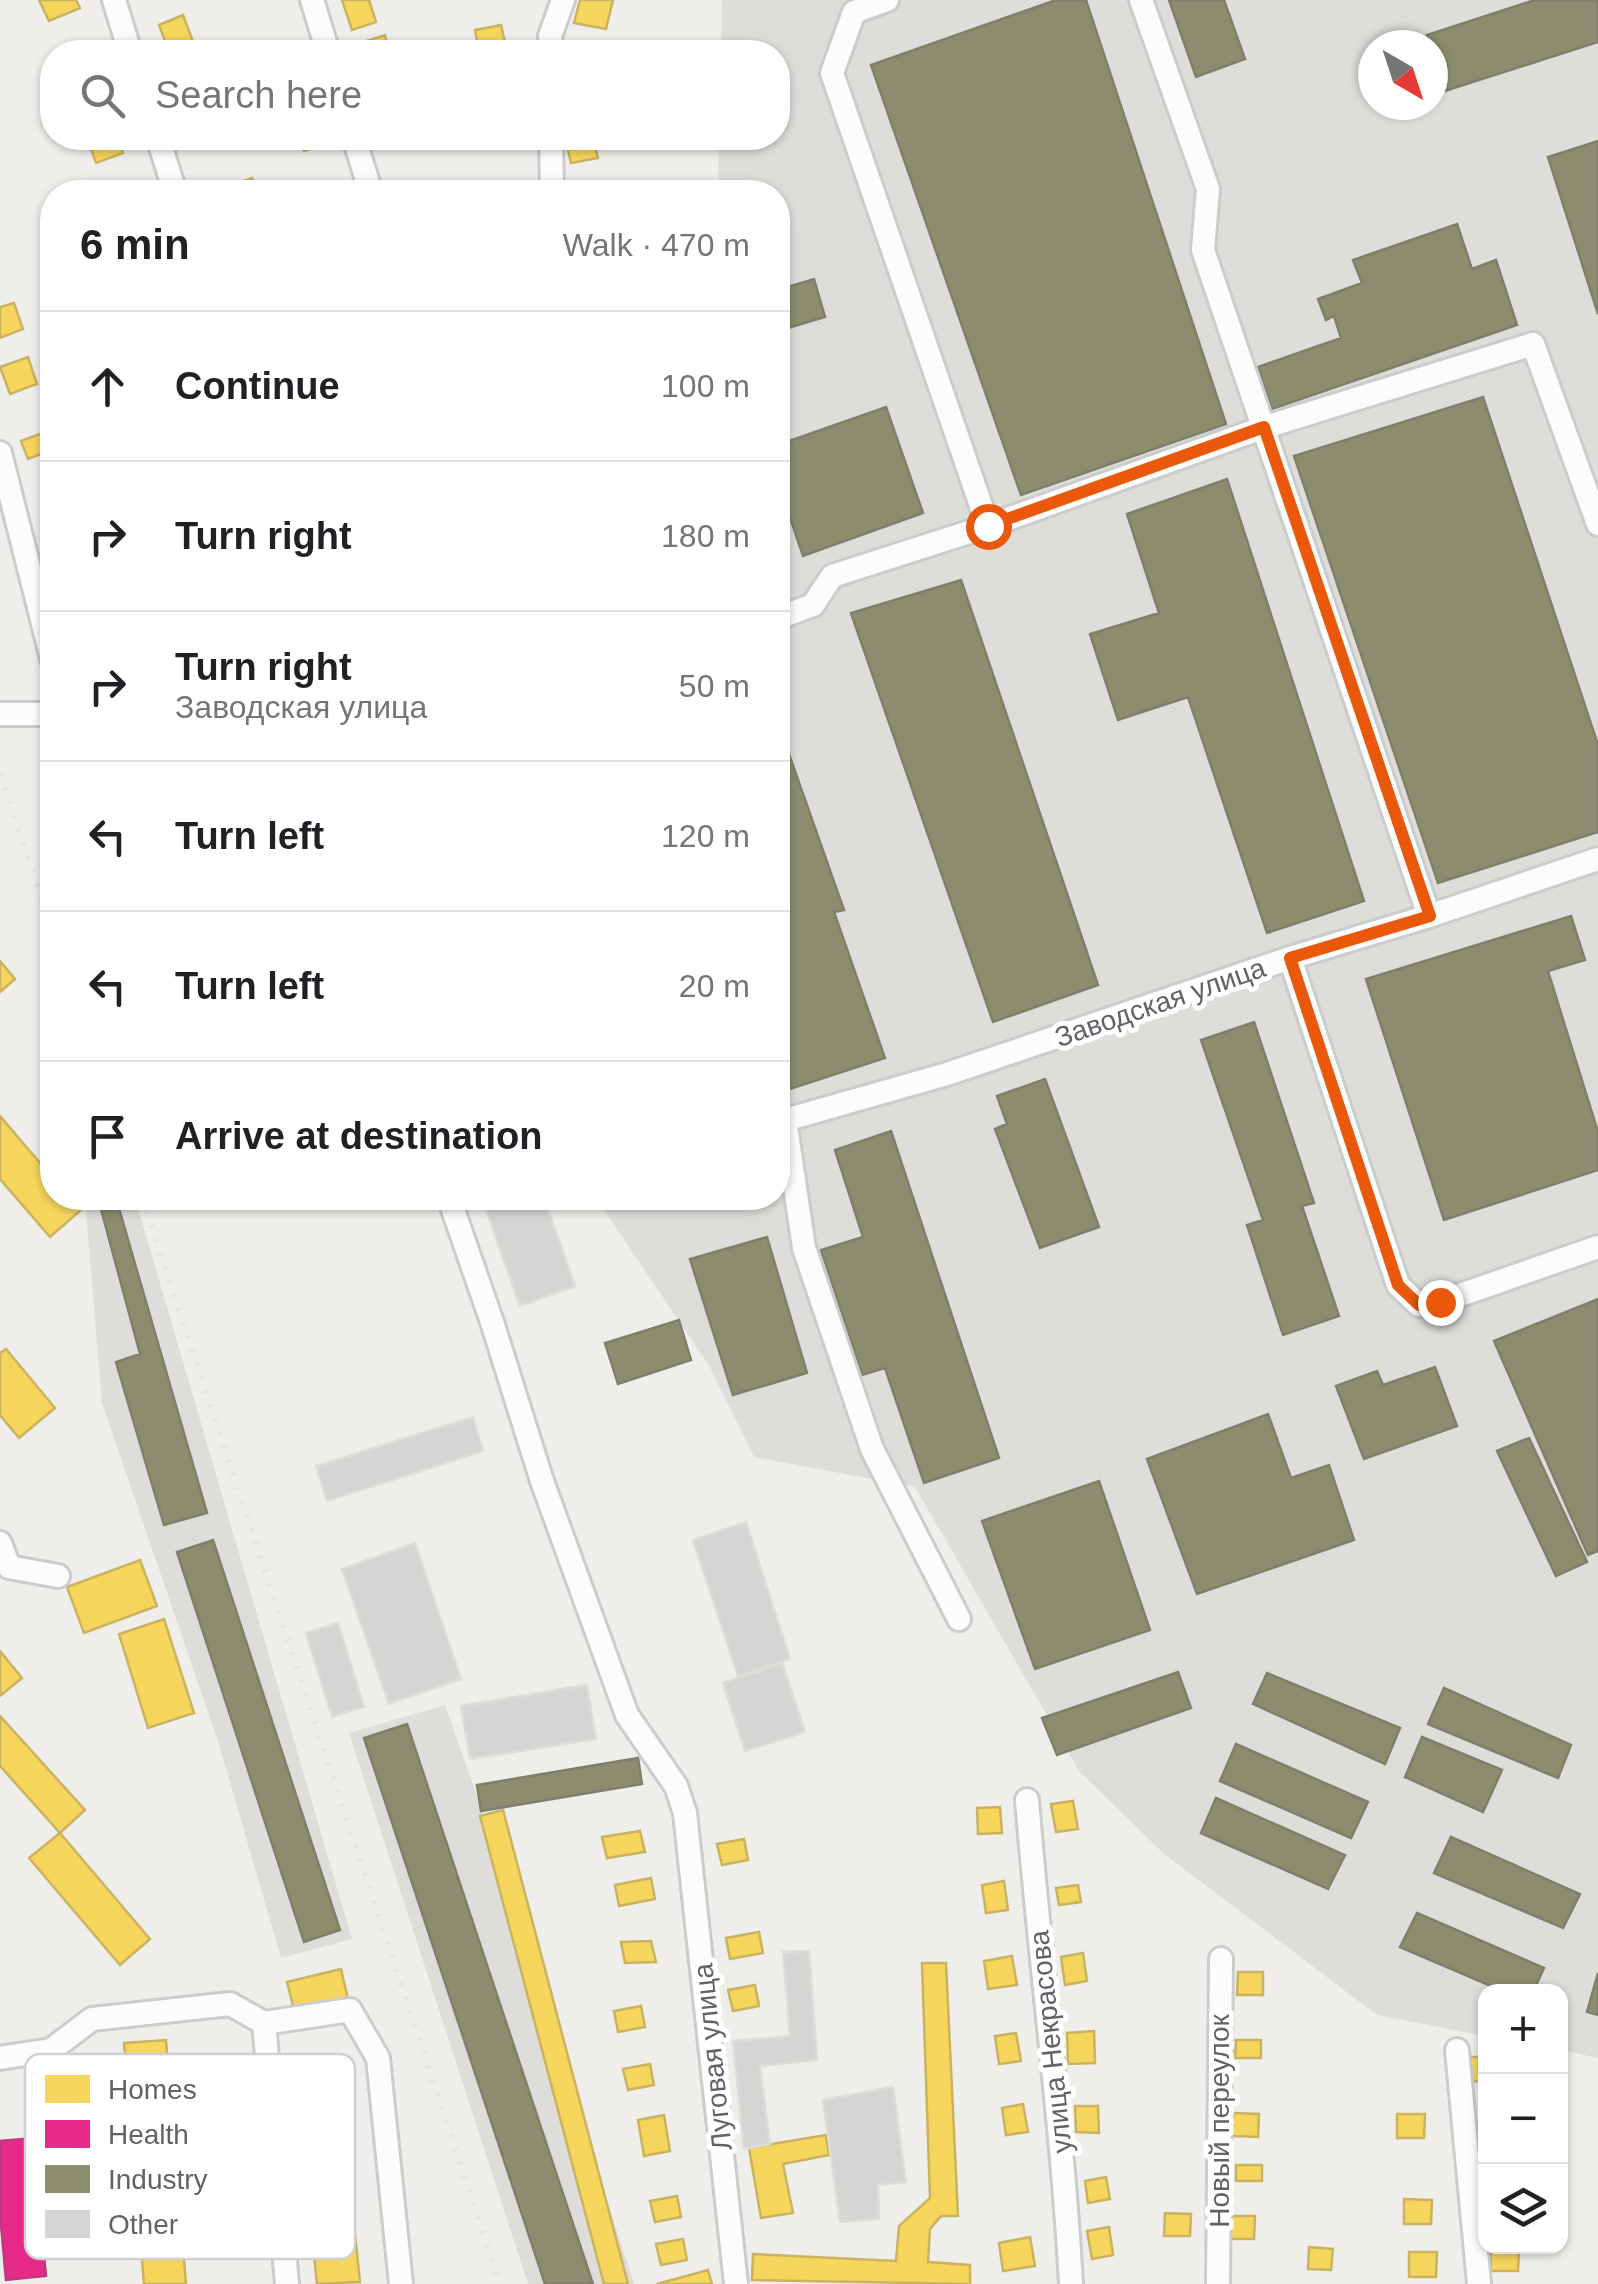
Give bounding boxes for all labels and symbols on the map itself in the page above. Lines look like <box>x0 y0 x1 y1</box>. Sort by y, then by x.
north arrow <box>1358 30 1448 120</box>
route start <box>966 504 1012 550</box>
street label: Заводская улица <box>1051 952 1270 1053</box>
route end <box>1418 1280 1464 1326</box>
street label: улица Некрасова <box>1023 1929 1078 2155</box>
street label: Луговая улица <box>687 1961 738 2152</box>
street label: Новый переулок <box>1204 2013 1235 2228</box>
legend <box>25 2054 355 2259</box>
text: Homes <box>108 2074 197 2105</box>
text: Health <box>108 2119 189 2150</box>
text: Industry <box>108 2164 208 2195</box>
text: Other <box>108 2209 178 2240</box>

